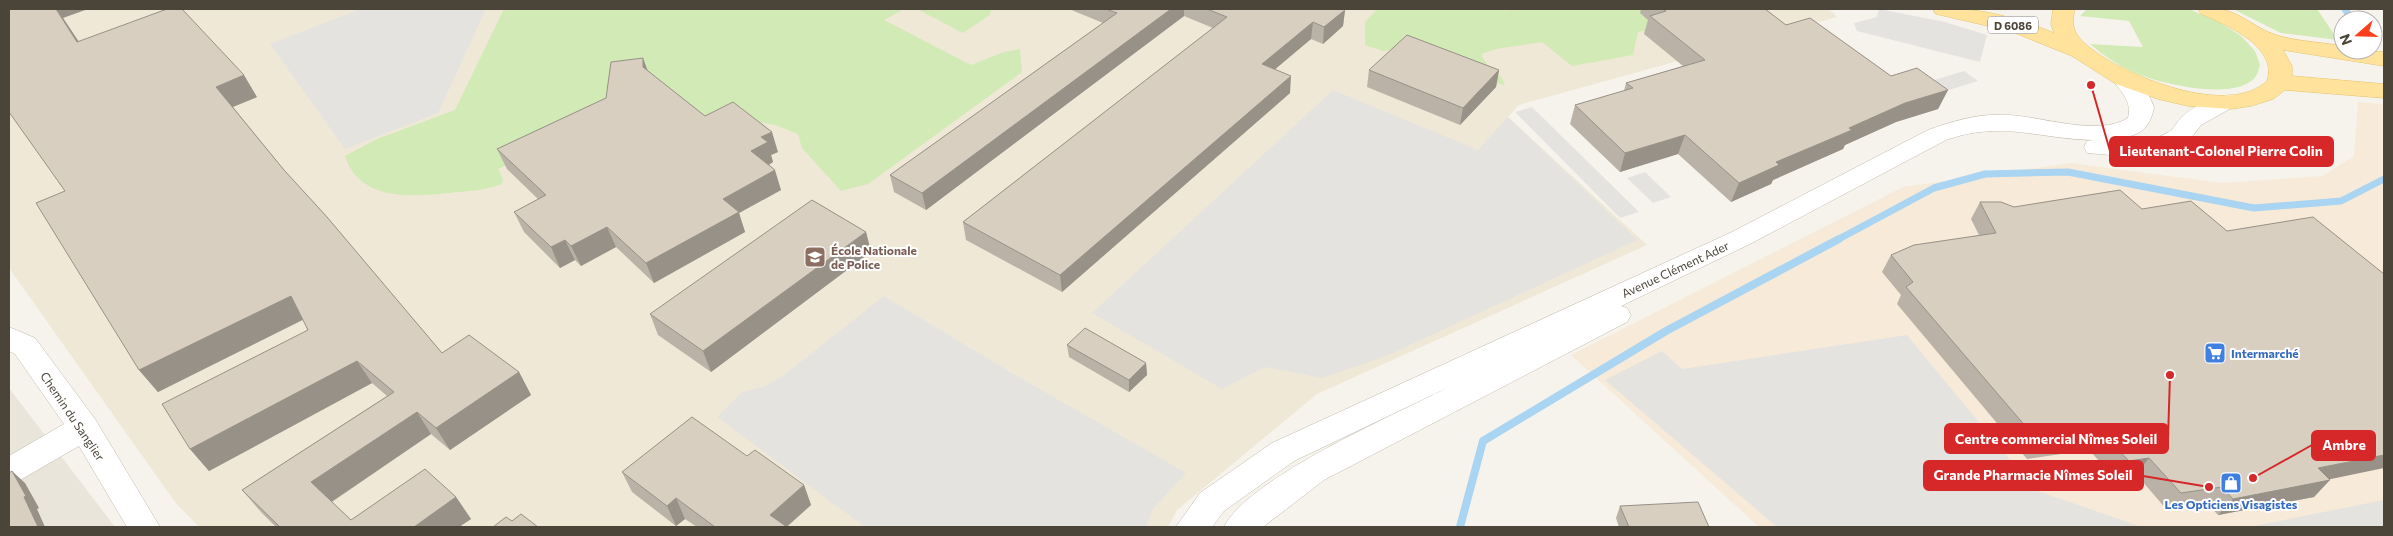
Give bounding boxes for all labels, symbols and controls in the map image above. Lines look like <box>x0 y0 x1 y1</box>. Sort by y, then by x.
north arrow <box>2333 10 2383 60</box>
road number: D 6086 <box>1988 16 2038 34</box>
text: N <box>2336 32 2355 47</box>
callout: Lieutenant-Colonel Pierre Colin <box>2110 137 2333 166</box>
text: Lieutenant-Colonel Pierre Colin <box>2119 142 2323 159</box>
street label: Avenue Clément Ader <box>1619 238 1731 300</box>
place label: École Nationale de Police <box>831 243 917 271</box>
school or university icon: École Nationale de Police <box>803 245 827 269</box>
supermarket icon: Intermarché <box>2203 341 2227 365</box>
place label: Intermarché <box>2231 346 2299 360</box>
street label: Chemin du Sanglier <box>38 369 108 463</box>
callout: Centre commercial Nîmes Soleil <box>1945 424 2168 453</box>
text: Centre commercial Nîmes Soleil <box>1955 430 2157 447</box>
callout: Ambre <box>2312 431 2375 460</box>
text: Ambre <box>2322 436 2366 453</box>
callout: Grande Pharmacie Nîmes Soleil <box>1924 461 2143 490</box>
text: Grande Pharmacie Nîmes Soleil <box>1933 466 2133 483</box>
shop icon: Les Opticiens Visagistes <box>2219 471 2243 495</box>
place label: Les Opticiens Visagistes <box>2165 497 2298 511</box>

